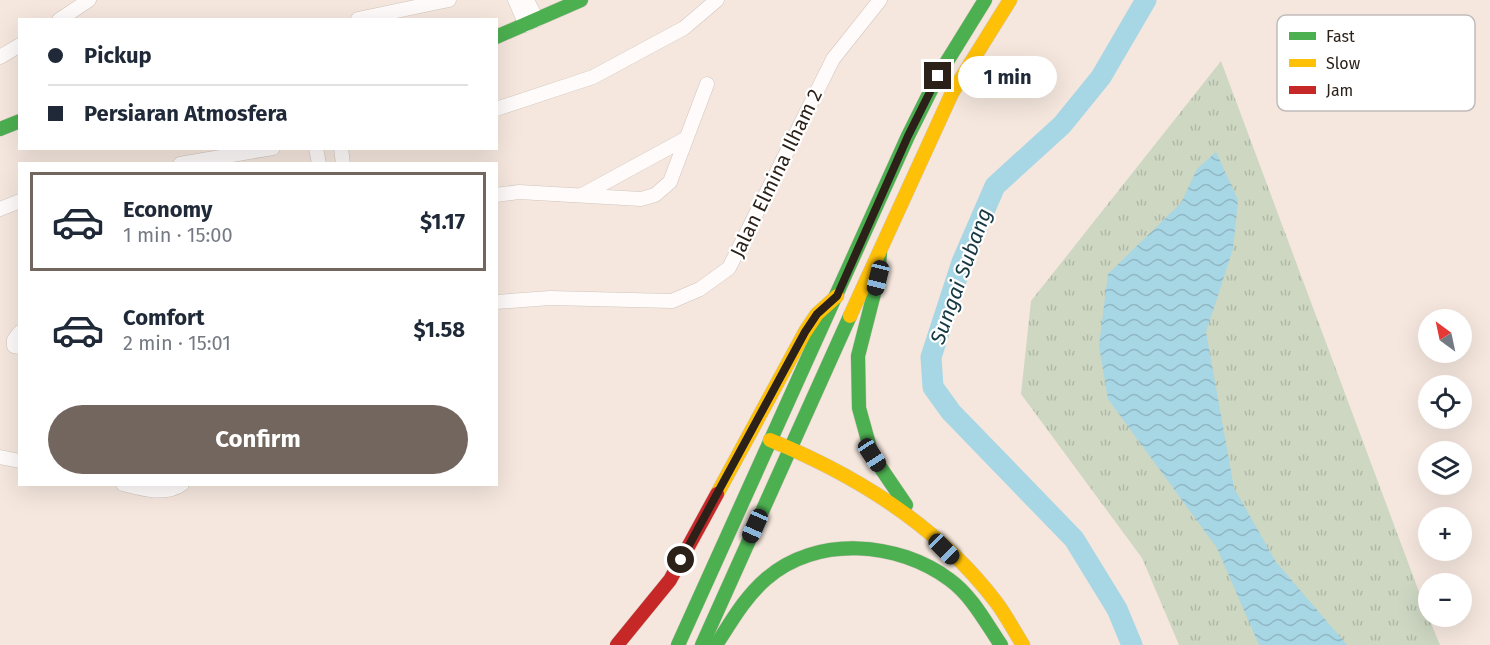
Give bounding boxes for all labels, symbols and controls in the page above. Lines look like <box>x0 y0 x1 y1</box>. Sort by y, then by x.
legend <box>1277 15 1475 111</box>
text: Fast <box>1326 27 1355 46</box>
text: Pickup <box>84 42 152 69</box>
text: Slow <box>1326 54 1361 73</box>
callout: 1 min <box>959 55 1058 97</box>
route end <box>924 62 951 89</box>
text: 1 min <box>983 65 1032 89</box>
text: Jam <box>1326 81 1353 100</box>
street label: Jalan Elmina Ilham 2 <box>725 85 827 261</box>
text: Persiaran Atmosfera <box>84 100 288 127</box>
icon: car <box>51 195 105 249</box>
text: Economy <box>123 196 212 223</box>
water label: Sungai Subang <box>924 204 998 349</box>
text: $1.17 <box>420 208 465 235</box>
text: 1 min · 15:00 <box>123 223 233 247</box>
car <box>865 258 891 298</box>
icon: car <box>51 303 105 357</box>
text: Comfort <box>123 304 204 331</box>
north arrow <box>1418 309 1472 363</box>
map controls <box>1418 309 1472 627</box>
text: $1.58 <box>413 316 465 343</box>
text: 2 min · 15:01 <box>123 331 231 355</box>
button: locate <box>1418 375 1472 429</box>
button: Confirm <box>48 405 468 474</box>
car <box>855 435 889 475</box>
button: layers <box>1418 441 1472 495</box>
car <box>739 506 771 546</box>
button: + <box>1418 507 1472 561</box>
car <box>925 530 963 568</box>
route start <box>667 546 694 573</box>
button: − <box>1418 573 1472 627</box>

